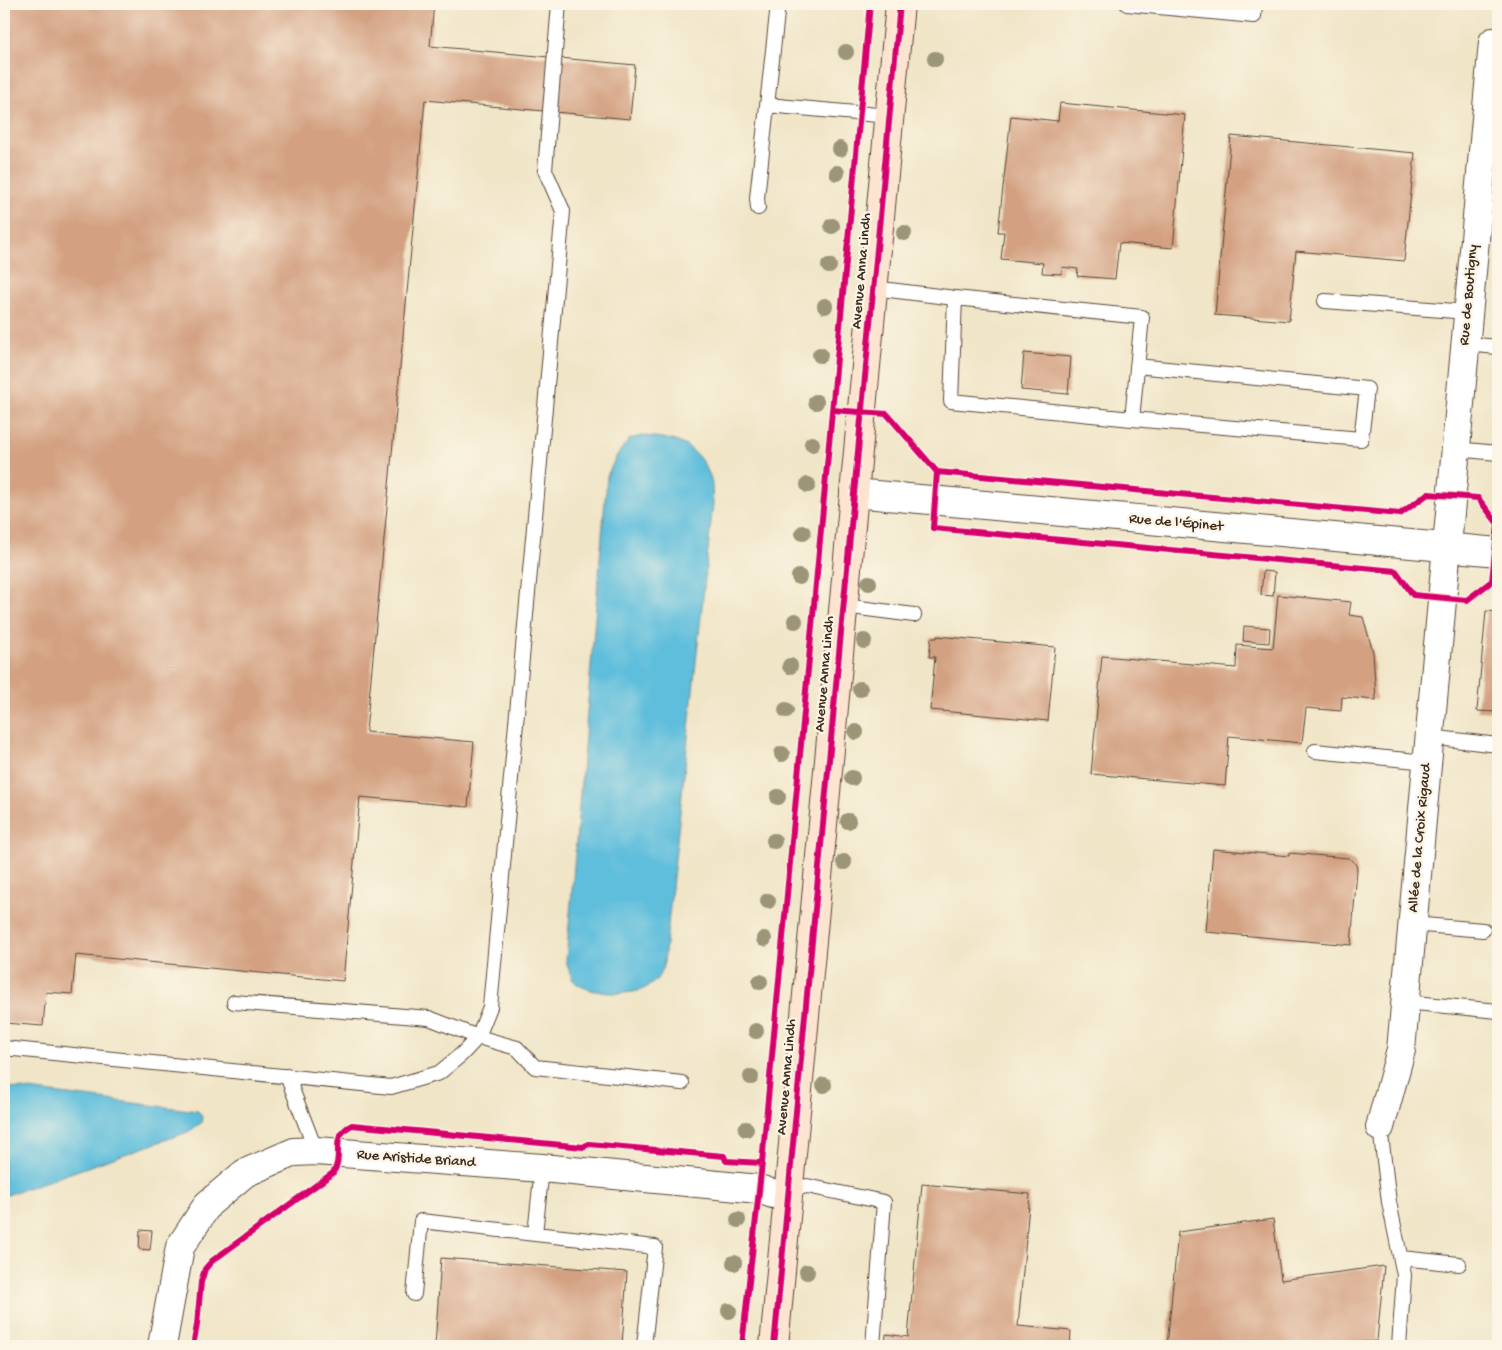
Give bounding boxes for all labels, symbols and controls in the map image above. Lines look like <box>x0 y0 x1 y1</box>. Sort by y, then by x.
street label: Avenue Anna Lindh <box>848 212 876 330</box>
street label: Rue de Boutigny <box>1456 243 1482 346</box>
street label: Rue de l'Épinet <box>1128 510 1226 536</box>
street label: Avenue Anna Lindh <box>811 615 839 733</box>
street label: Allée de la Croix Rigaud <box>1405 762 1436 913</box>
street label: Avenue Anna Lindh <box>773 1018 801 1136</box>
street label: Rue Aristide Briand <box>356 1146 477 1172</box>

